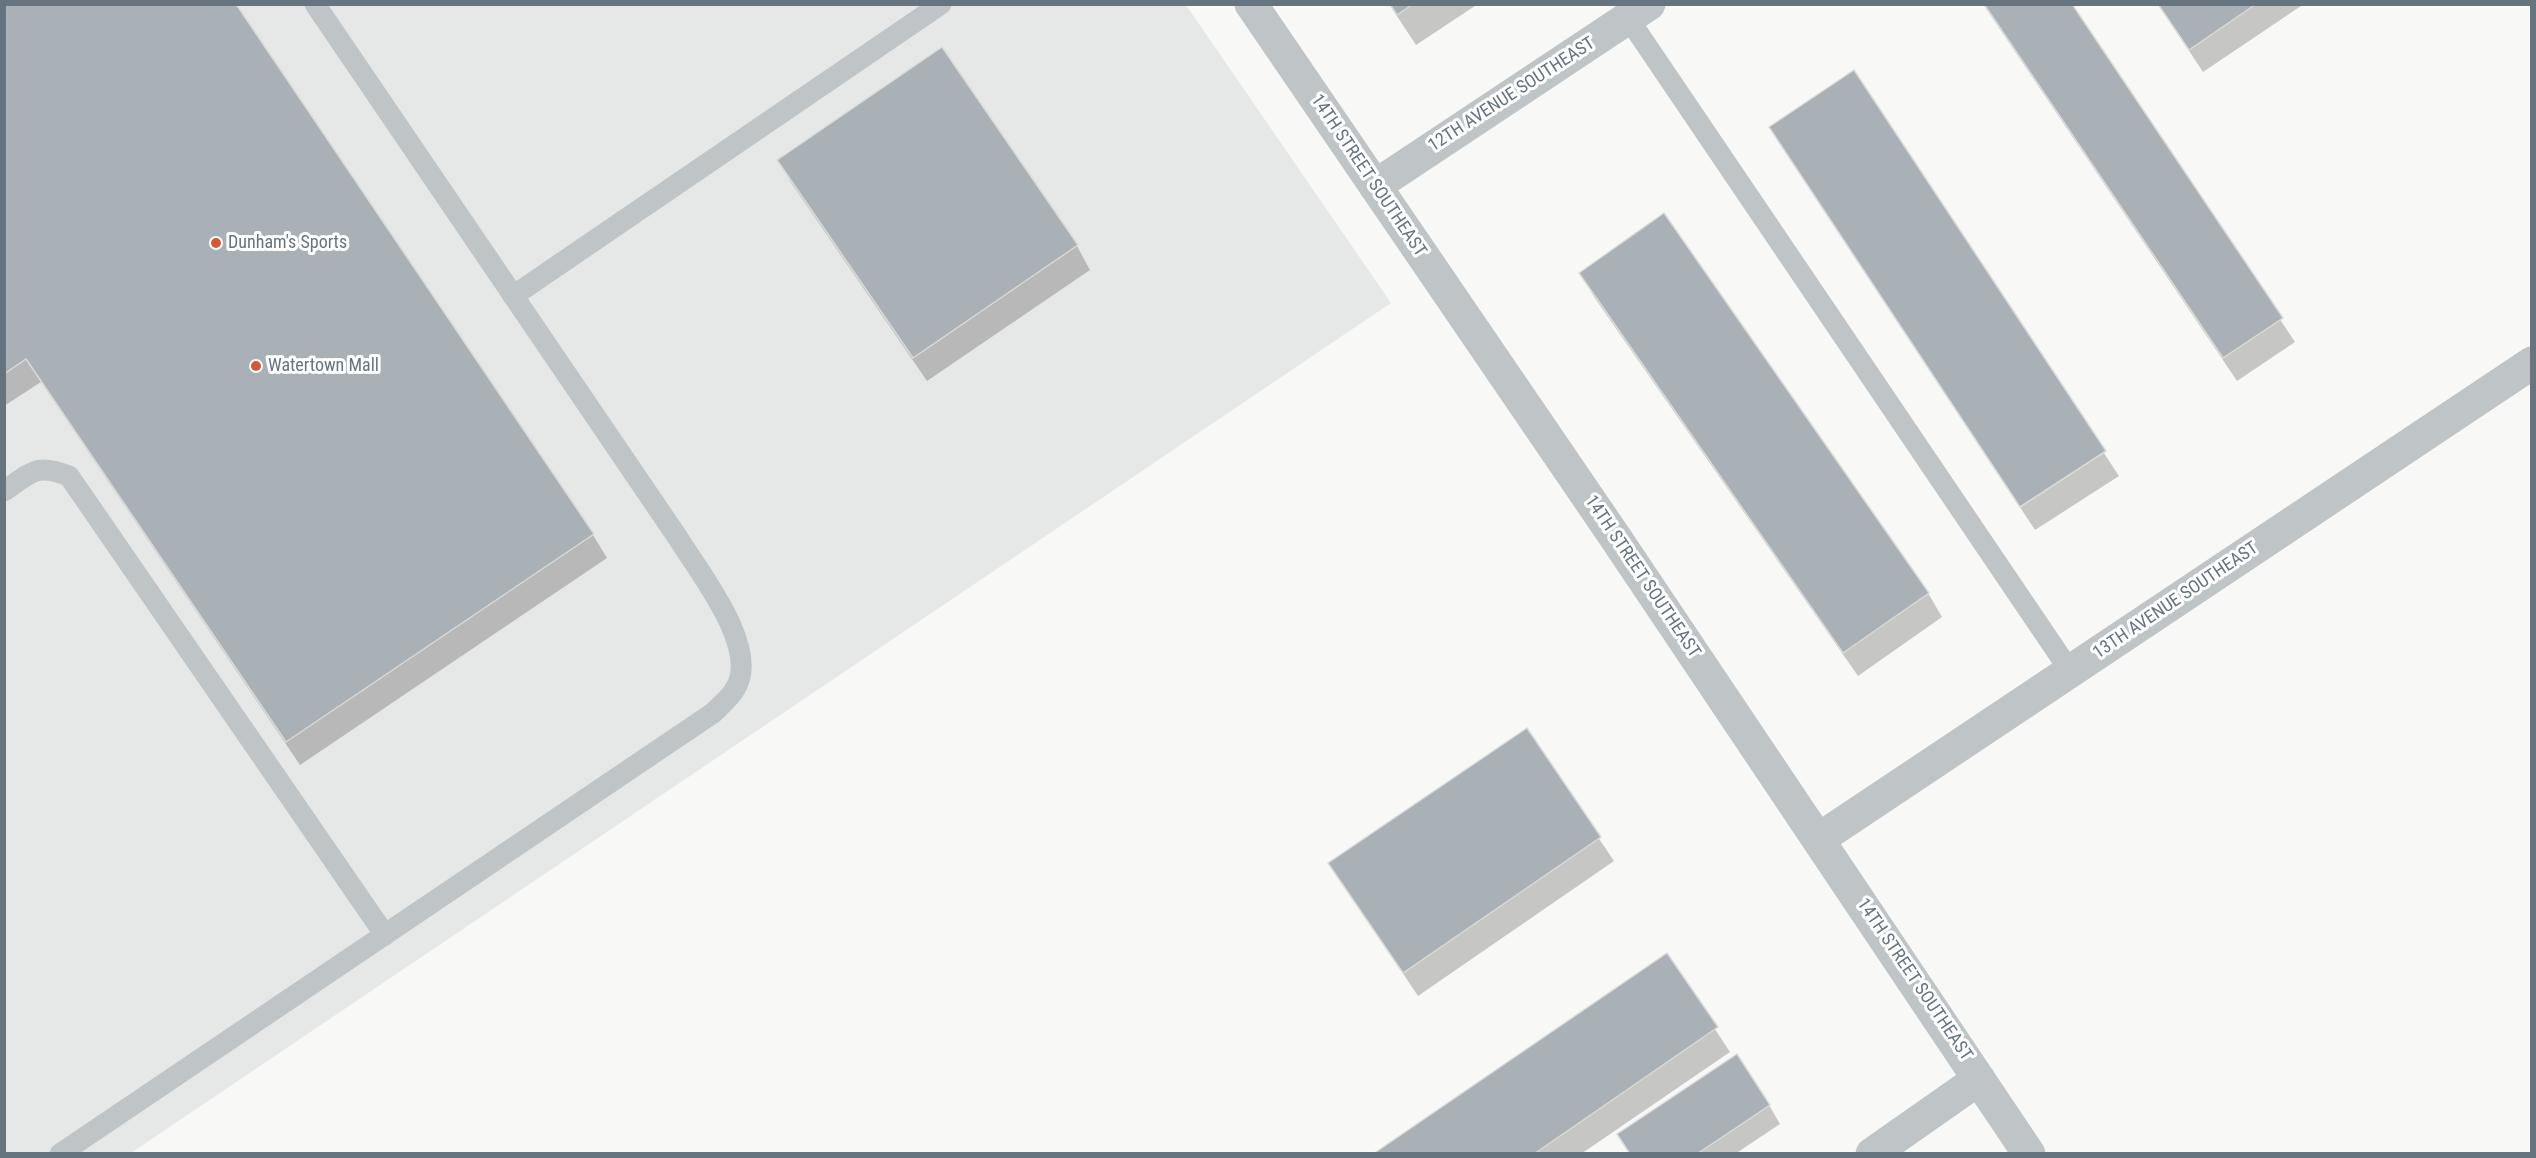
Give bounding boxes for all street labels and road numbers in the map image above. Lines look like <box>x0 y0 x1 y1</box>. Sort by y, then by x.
street label: 12TH AVENUE SOUTHEAST <box>1425 33 1599 157</box>
street label: 14TH STREET SOUTHEAST <box>1306 91 1430 261</box>
street label: 14TH STREET SOUTHEAST <box>1580 492 1704 662</box>
street label: 13TH AVENUE SOUTHEAST <box>2089 538 2263 664</box>
street label: 14TH STREET SOUTHEAST <box>1852 895 1976 1065</box>

